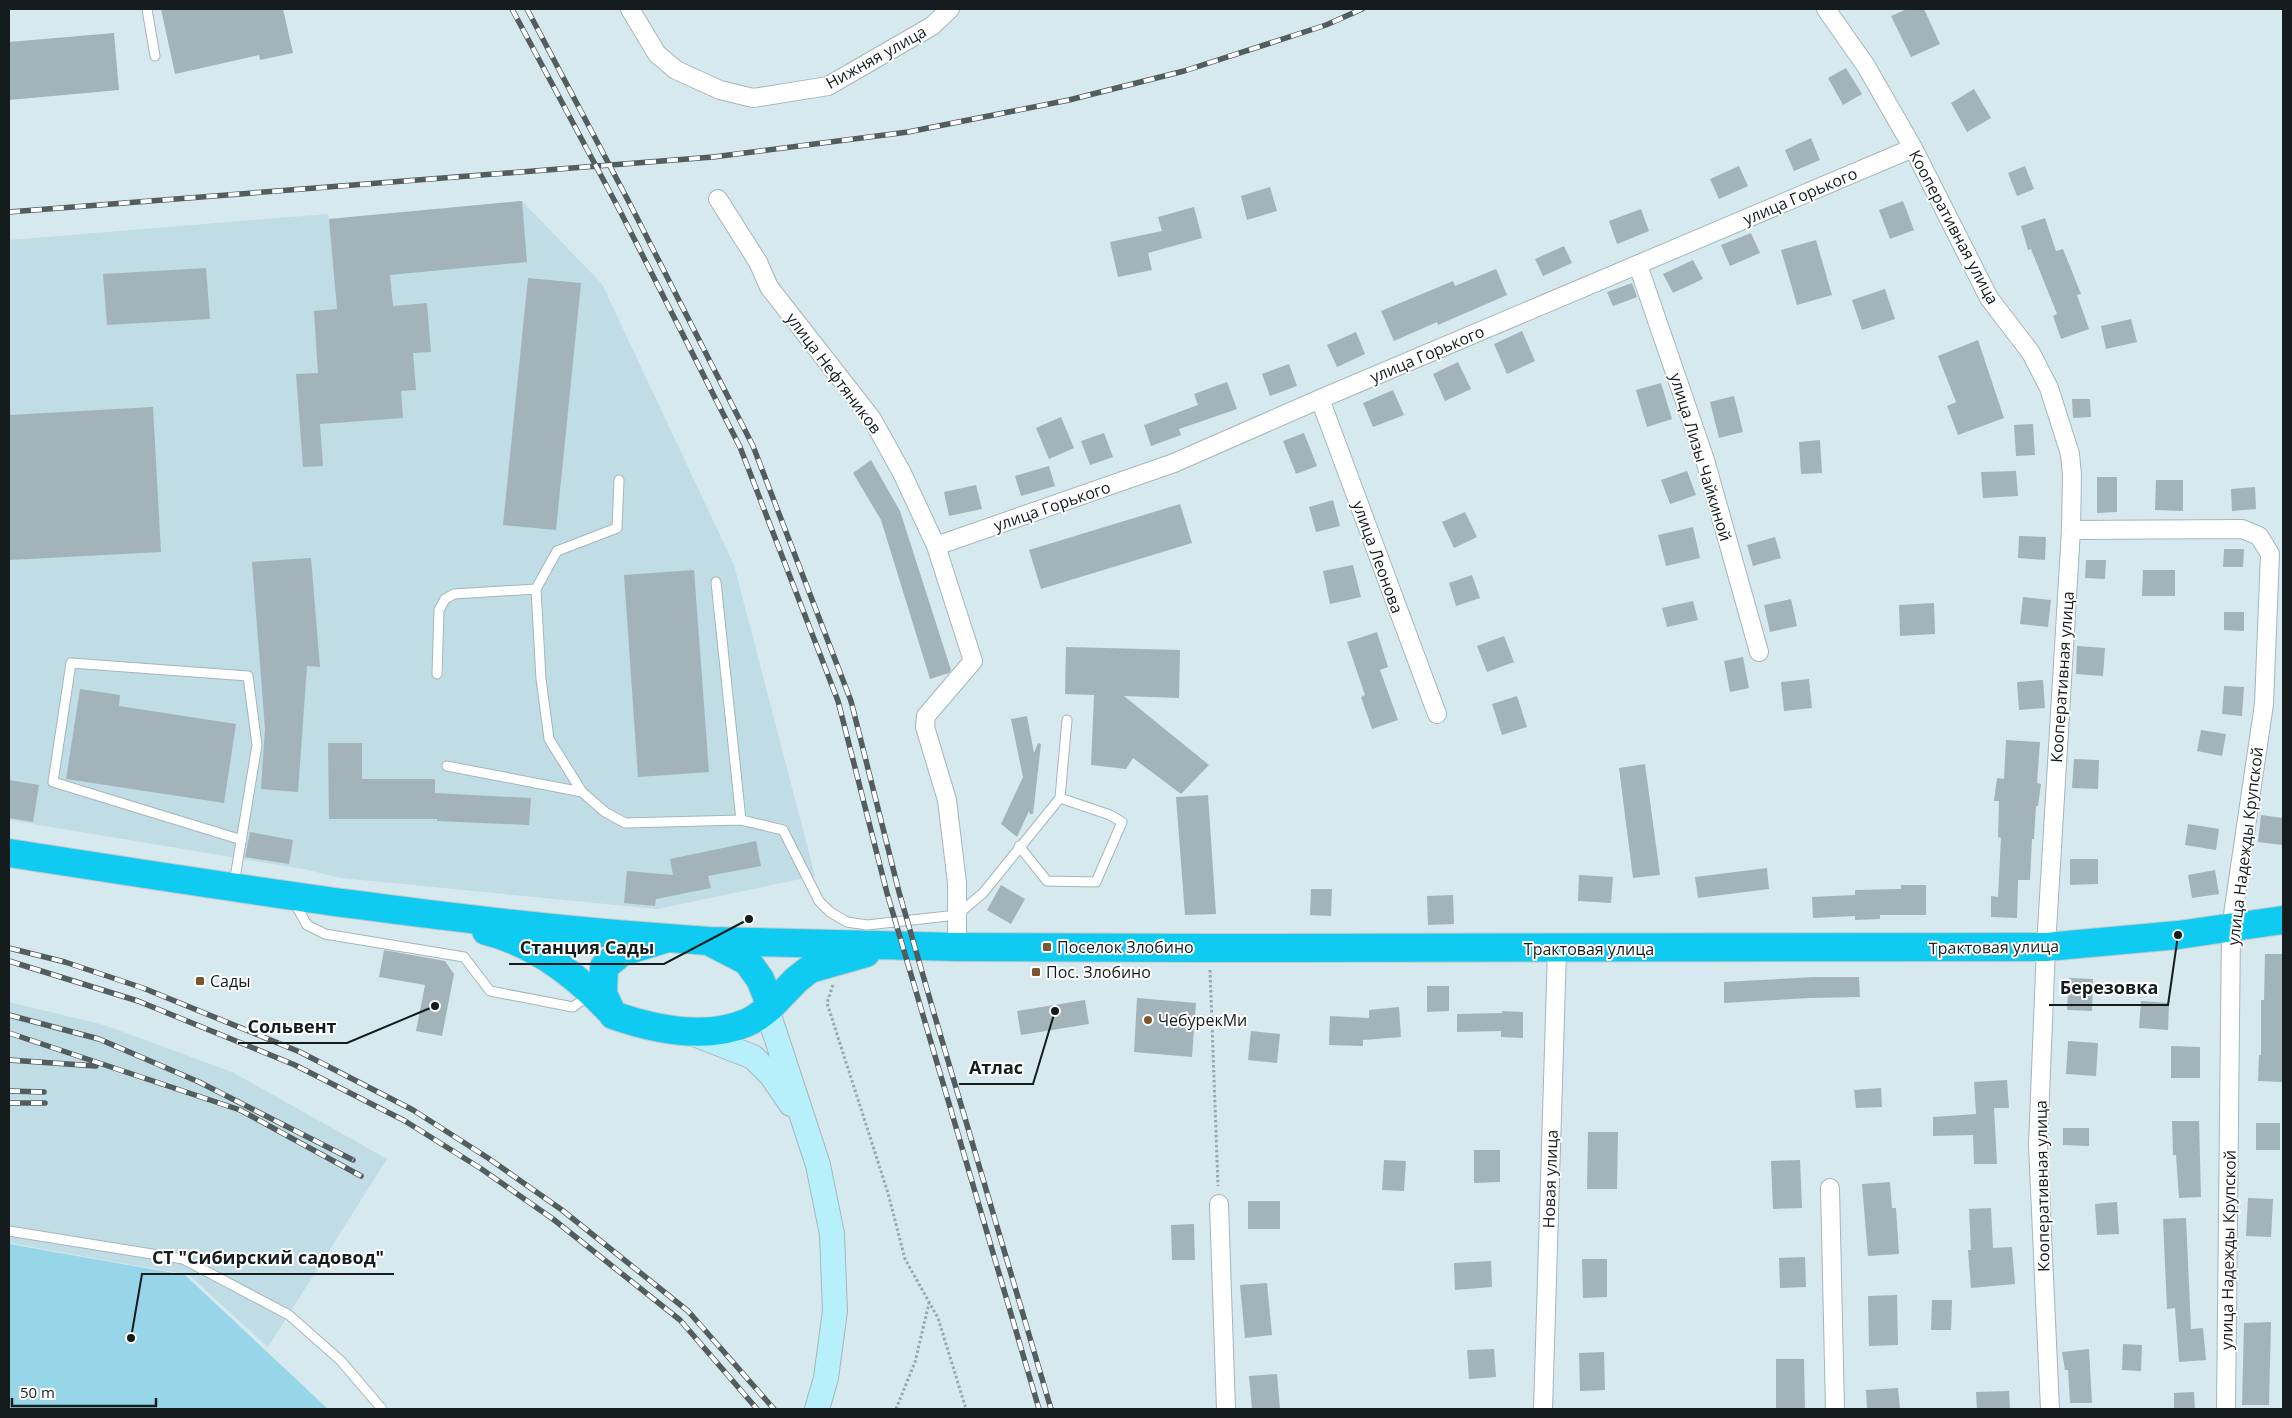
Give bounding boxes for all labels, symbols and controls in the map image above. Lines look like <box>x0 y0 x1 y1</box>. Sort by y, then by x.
street label: Нижняя улица <box>822 20 930 94</box>
street label: Кооперативная улица <box>1904 146 2004 308</box>
street label: улица Горького <box>1740 162 1860 230</box>
street label: улица Нефтяников <box>781 308 887 438</box>
street label: улица Горького <box>1367 320 1487 388</box>
street label: улица Лизы Чайкиной <box>1665 370 1737 544</box>
street label: улица Горького <box>991 476 1113 536</box>
street label: улица Леонова <box>1347 498 1409 616</box>
street label: Кооперативная улица <box>2045 591 2079 763</box>
street label: улица Надежды Крупской <box>2222 745 2268 947</box>
callout: Станция Сады <box>509 931 664 964</box>
text: Станция Сады <box>520 935 654 959</box>
street label: Трактовая улица <box>1929 935 2059 959</box>
place label: Поселок Злобино <box>1057 936 1194 958</box>
street label: Трактовая улица <box>1524 938 1654 960</box>
marker: Поселок Злобино <box>1041 941 1053 953</box>
place label: Пос. Злобино <box>1046 961 1151 983</box>
marker: Пос. Злобино <box>1030 966 1042 978</box>
place label: Сады <box>210 970 250 992</box>
callout: Березовка <box>2049 972 2168 1005</box>
marker: Сады <box>194 975 206 987</box>
text: Березовка <box>2060 975 2158 999</box>
place label: ЧебурекМи <box>1158 1009 1247 1031</box>
callout: Сольвент <box>238 1010 347 1043</box>
text: Сольвент <box>247 1014 337 1038</box>
marker: ЧебурекМи <box>1142 1014 1154 1026</box>
callout: Атлас <box>959 1051 1033 1084</box>
text: Атлас <box>969 1055 1023 1079</box>
street label: Кооперативная улица <box>2030 1100 2054 1272</box>
street label: Новая улица <box>1537 1129 1563 1229</box>
street label: улица Надежды Крупской <box>2215 1150 2241 1350</box>
callout: СТ "Сибирский садовод" <box>142 1241 394 1274</box>
text: СТ "Сибирский садовод" <box>152 1245 384 1269</box>
scale bar <box>12 1376 156 1408</box>
text: 50 m <box>20 1382 55 1402</box>

